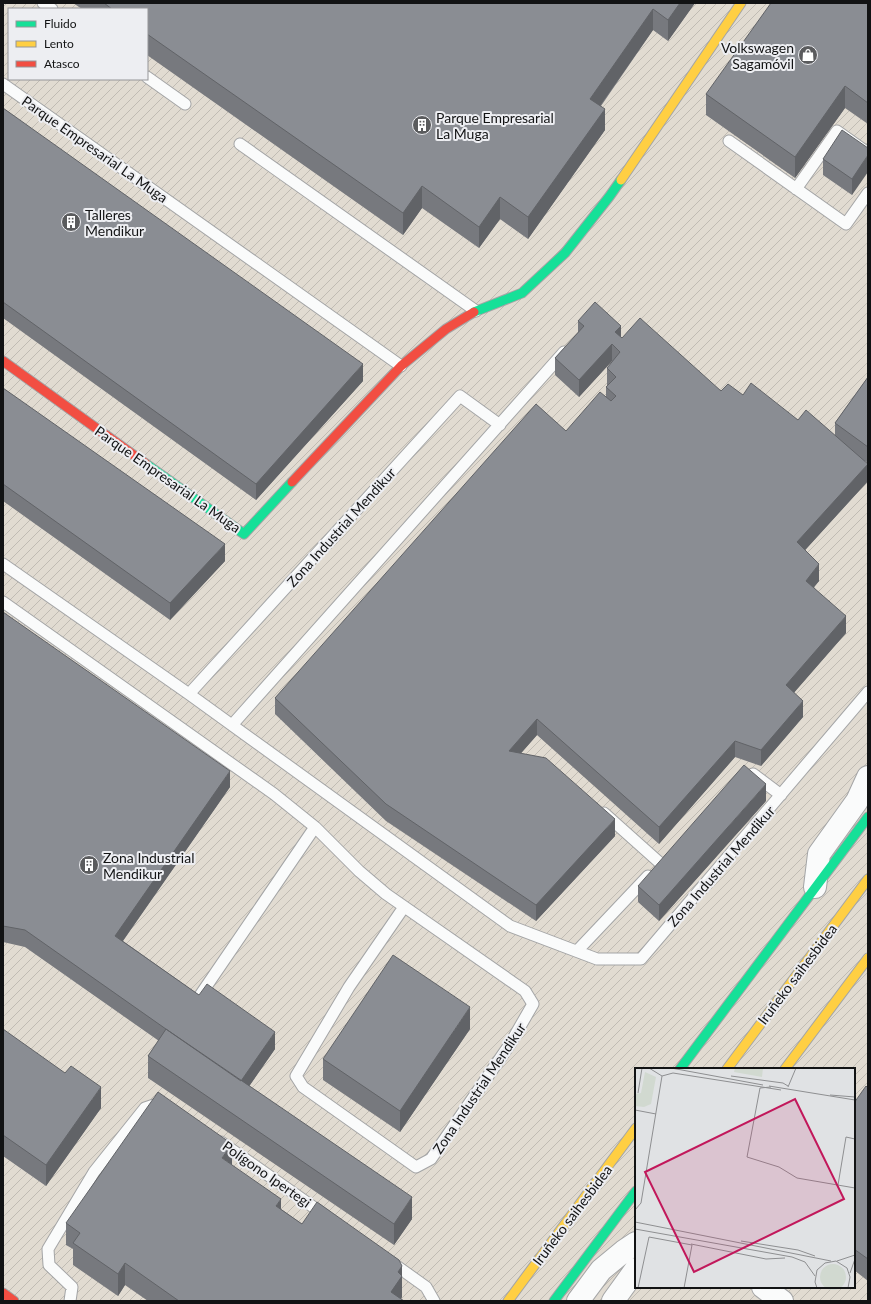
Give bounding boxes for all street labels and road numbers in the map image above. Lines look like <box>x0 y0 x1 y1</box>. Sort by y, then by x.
street label: Parque Empresarial La Muga <box>19 92 171 206</box>
street label: Parque Empresarial La Muga <box>92 422 244 536</box>
street label: Zona Industrial Mendikur <box>283 464 399 590</box>
street label: Zona Industrial Mendikur <box>664 802 778 930</box>
street label: Iruñeko saihesbidea <box>754 920 840 1028</box>
street label: Zona Industrial Mendikur <box>429 1019 529 1157</box>
street label: Polígono Ipertegi <box>219 1137 315 1211</box>
street label: Iruñeko saihesbidea <box>529 1161 615 1269</box>

